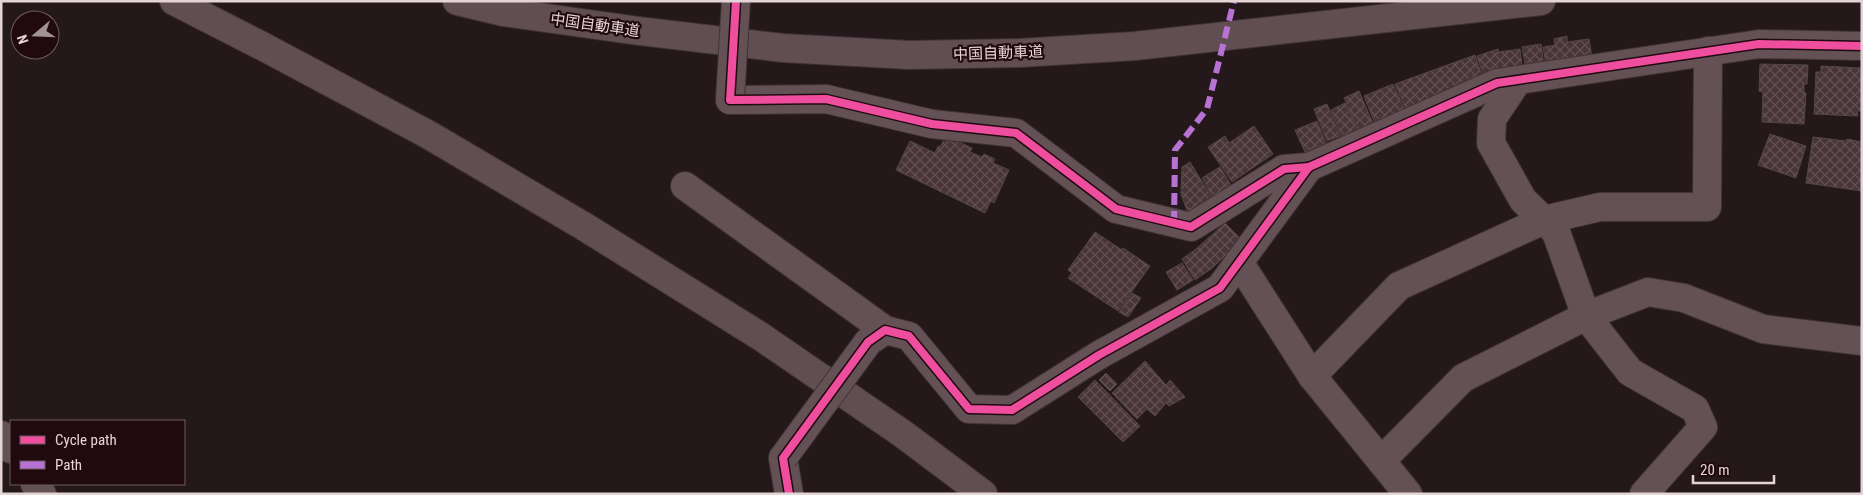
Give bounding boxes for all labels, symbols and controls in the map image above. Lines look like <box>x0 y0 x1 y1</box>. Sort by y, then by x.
north arrow <box>10 10 60 60</box>
street label: 中国自動車道 <box>549 10 641 40</box>
text: N <box>14 33 32 46</box>
street label: 中国自動車道 <box>953 42 1043 64</box>
legend <box>10 420 185 485</box>
text: Cycle path <box>55 431 117 449</box>
scale bar <box>1693 452 1774 484</box>
text: Path <box>55 456 82 474</box>
text: 20 m <box>1700 461 1730 479</box>

